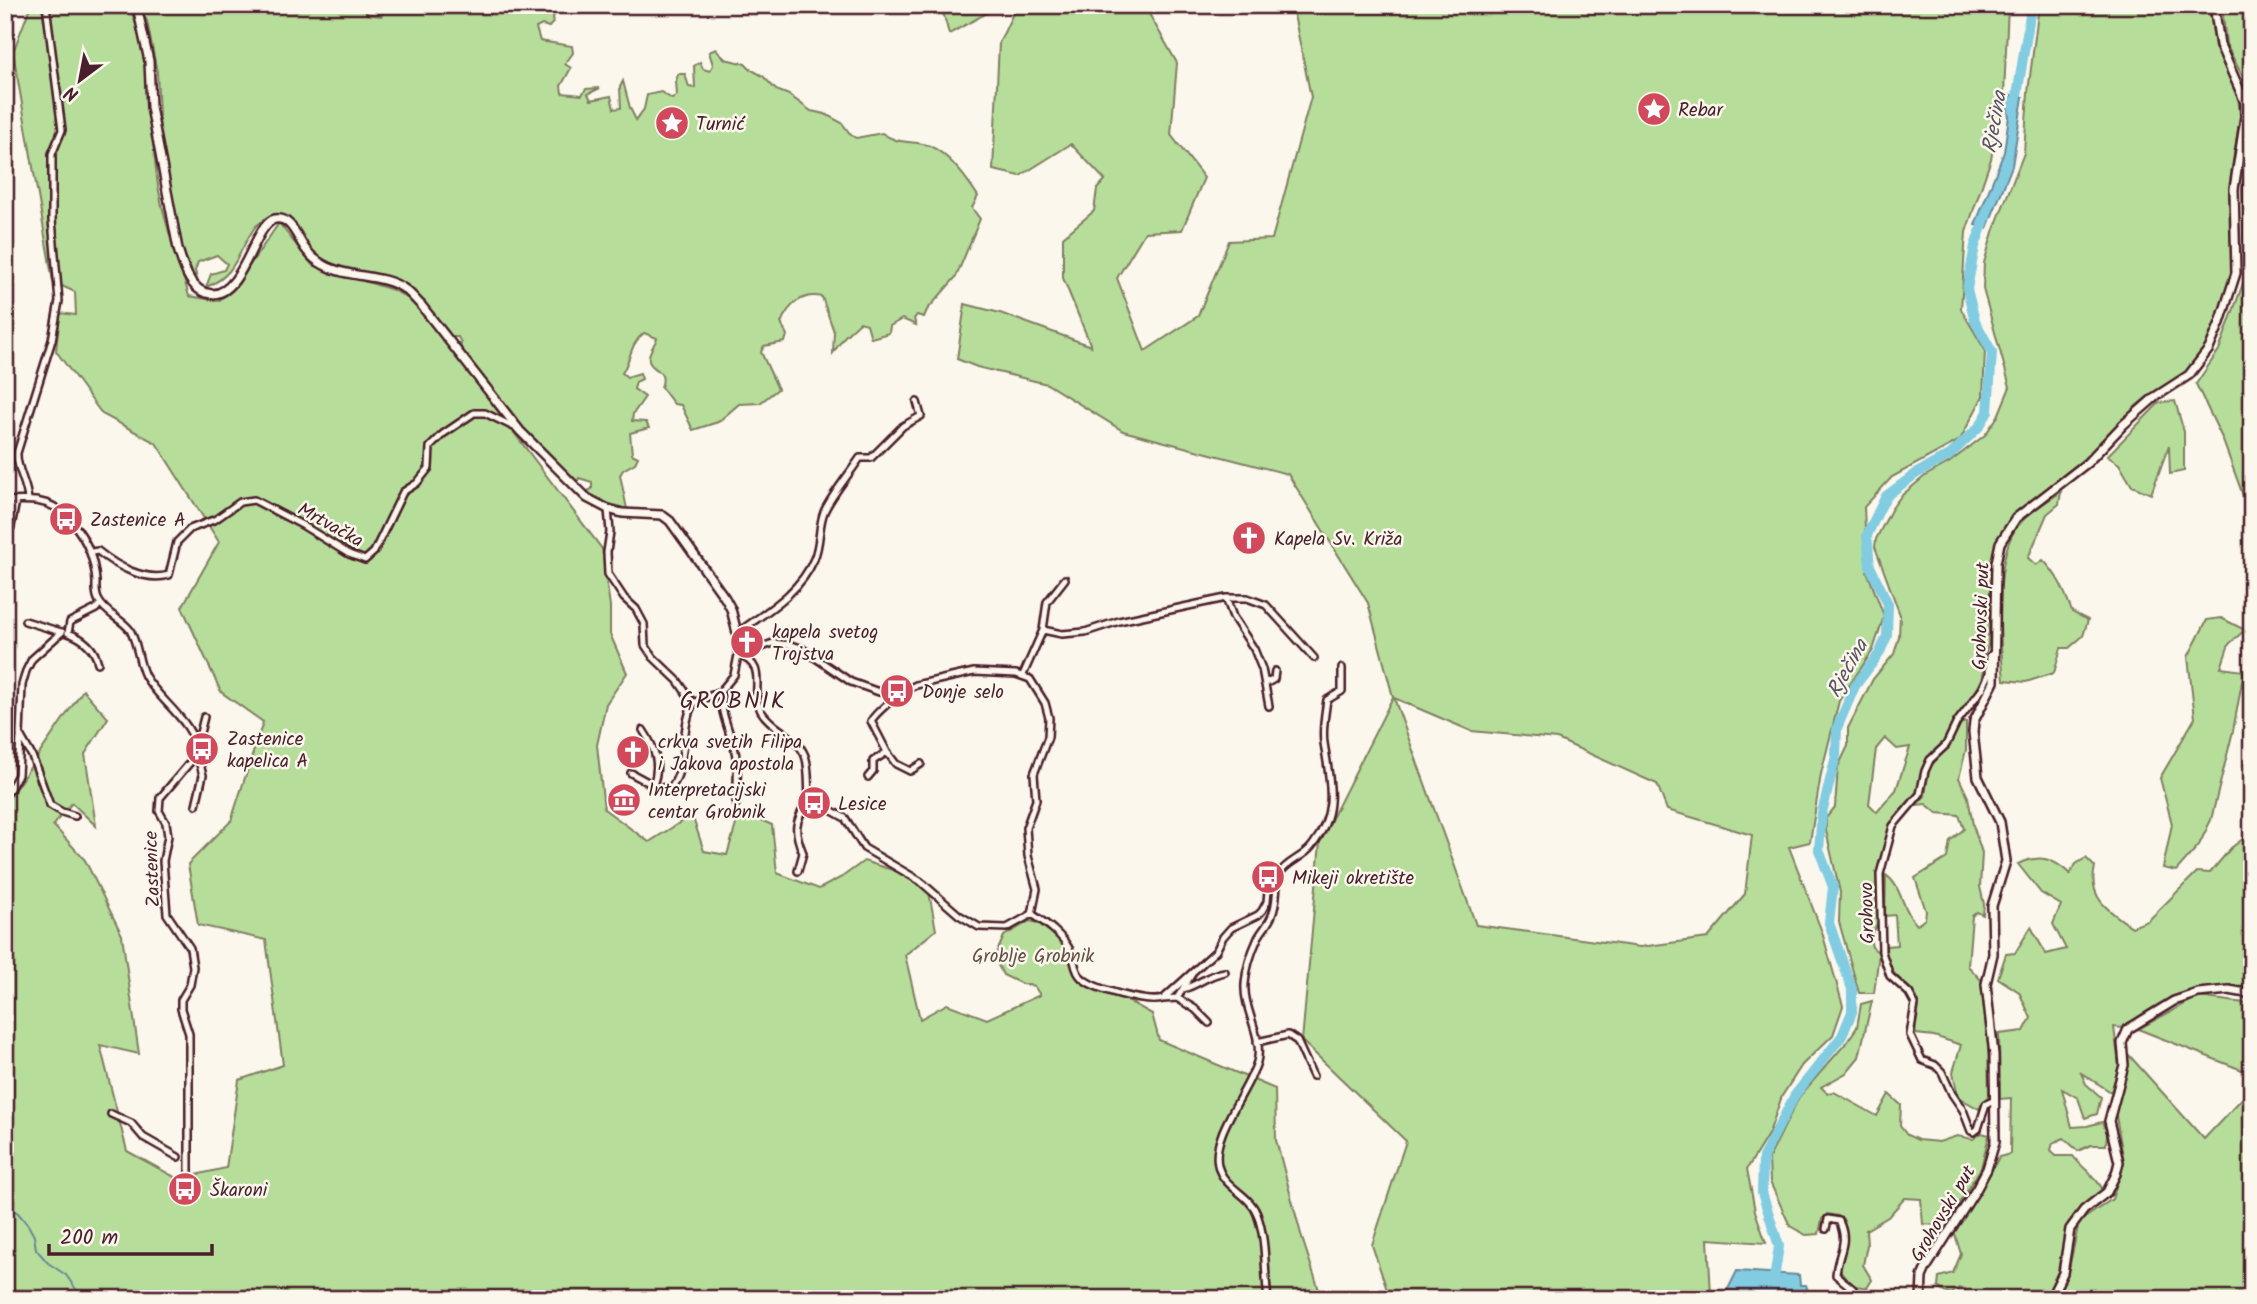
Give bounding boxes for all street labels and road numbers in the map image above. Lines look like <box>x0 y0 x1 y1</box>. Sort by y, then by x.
street label: Mrtvačka <box>291 495 369 556</box>
street label: Grohovski put <box>1965 561 1999 671</box>
street label: Zastenice <box>137 830 169 908</box>
street label: Grohovo <box>1852 882 1884 944</box>
street label: Grohovski put <box>1903 1159 1985 1268</box>

